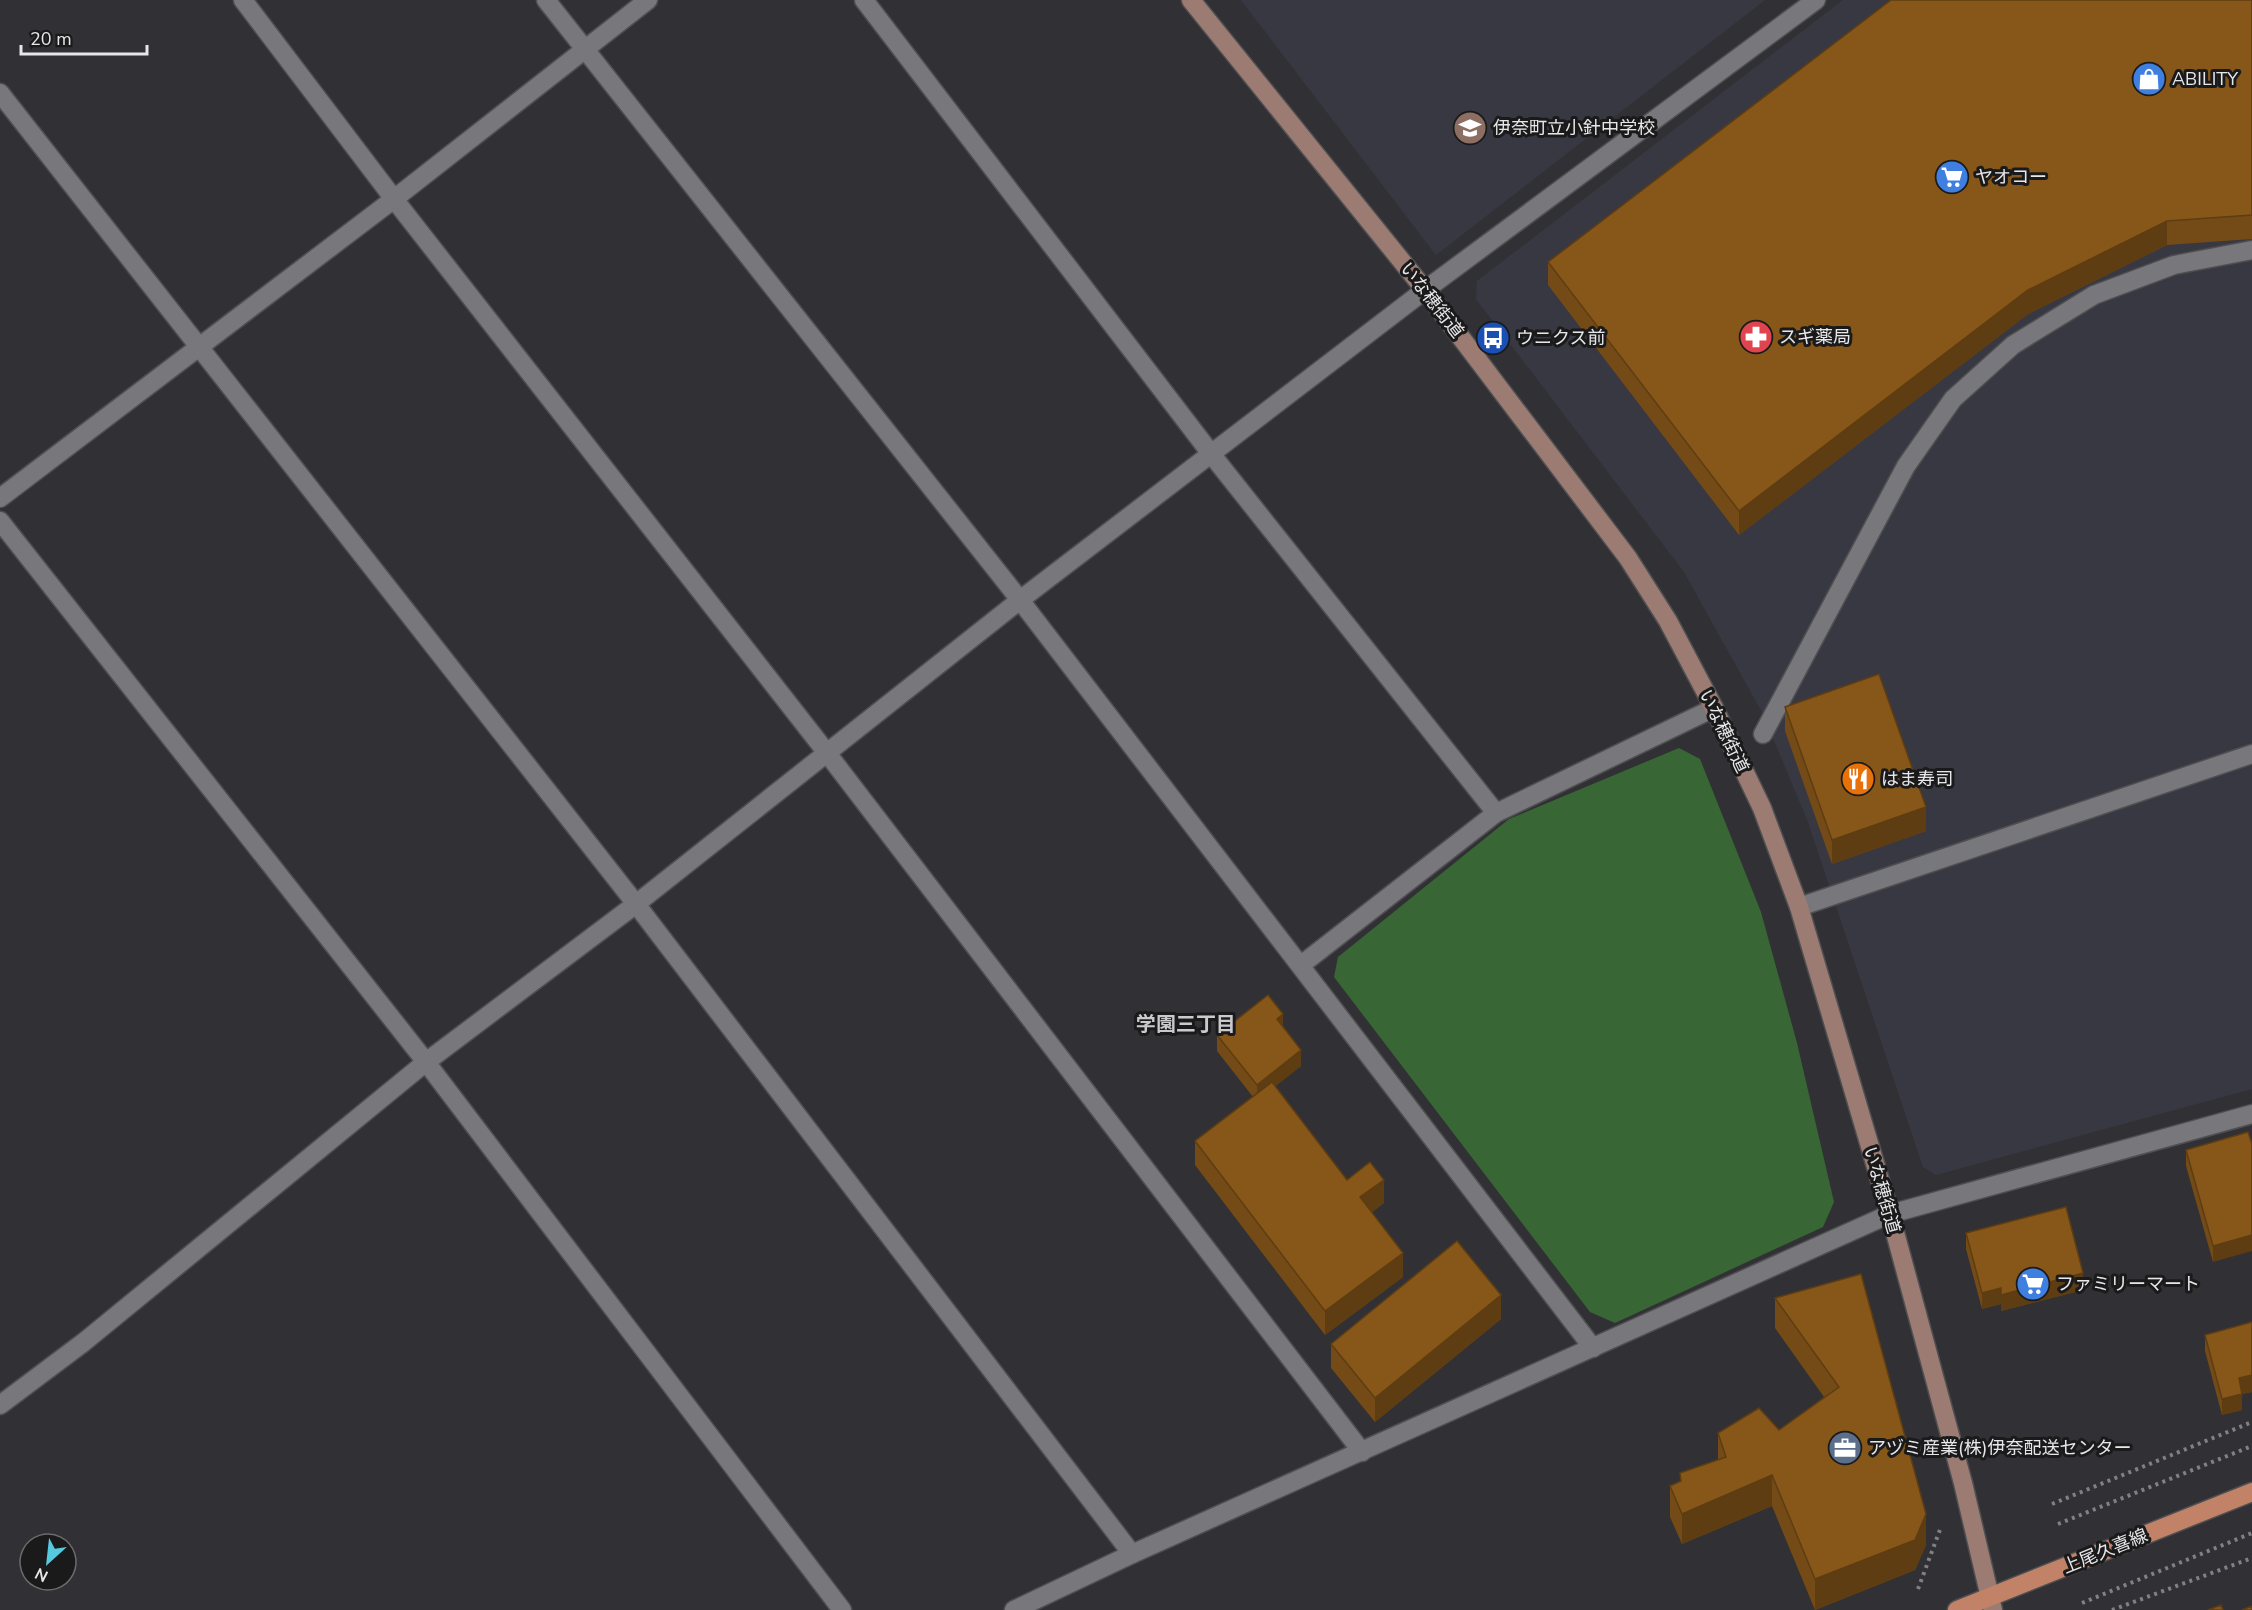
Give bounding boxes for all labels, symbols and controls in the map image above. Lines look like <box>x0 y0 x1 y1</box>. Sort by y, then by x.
scale bar <box>21 18 147 56</box>
text: 20 m <box>30 27 72 51</box>
shop icon: ABILITY <box>2131 61 2167 97</box>
place label: ABILITY <box>2172 67 2238 91</box>
school or university icon: 伊奈町立小針中学校 <box>1452 110 1488 146</box>
place label: 伊奈町立小針中学校 <box>1493 116 1655 140</box>
supermarket icon: ヤオコー <box>1934 159 1970 195</box>
place label: ヤオコー <box>1975 165 2047 189</box>
street label: いな穂街道 <box>1395 257 1469 343</box>
pharmacy icon: スギ薬局 <box>1738 319 1774 355</box>
bus stop icon: ウニクス前 <box>1475 320 1511 356</box>
place label: スギ薬局 <box>1779 325 1851 349</box>
place label: ウニクス前 <box>1516 326 1605 350</box>
street label: いな穂街道 <box>1693 685 1755 777</box>
restaurant icon: はま寿司 <box>1840 761 1876 797</box>
place label: はま寿司 <box>1881 767 1953 791</box>
district label: 学園三丁目 <box>1136 1011 1236 1038</box>
street label: いな穂街道 <box>1858 1143 1906 1237</box>
supermarket icon: ファミリーマート <box>2015 1266 2051 1302</box>
place label: ファミリーマート <box>2056 1272 2200 1296</box>
office icon: アヅミ産業(株)伊奈配送センター <box>1827 1430 1863 1466</box>
place label: アヅミ産業(株)伊奈配送センター <box>1868 1436 2131 1460</box>
street label: 上尾久喜線 <box>2059 1523 2151 1579</box>
north arrow <box>18 1532 78 1592</box>
text: N <box>31 1562 52 1587</box>

